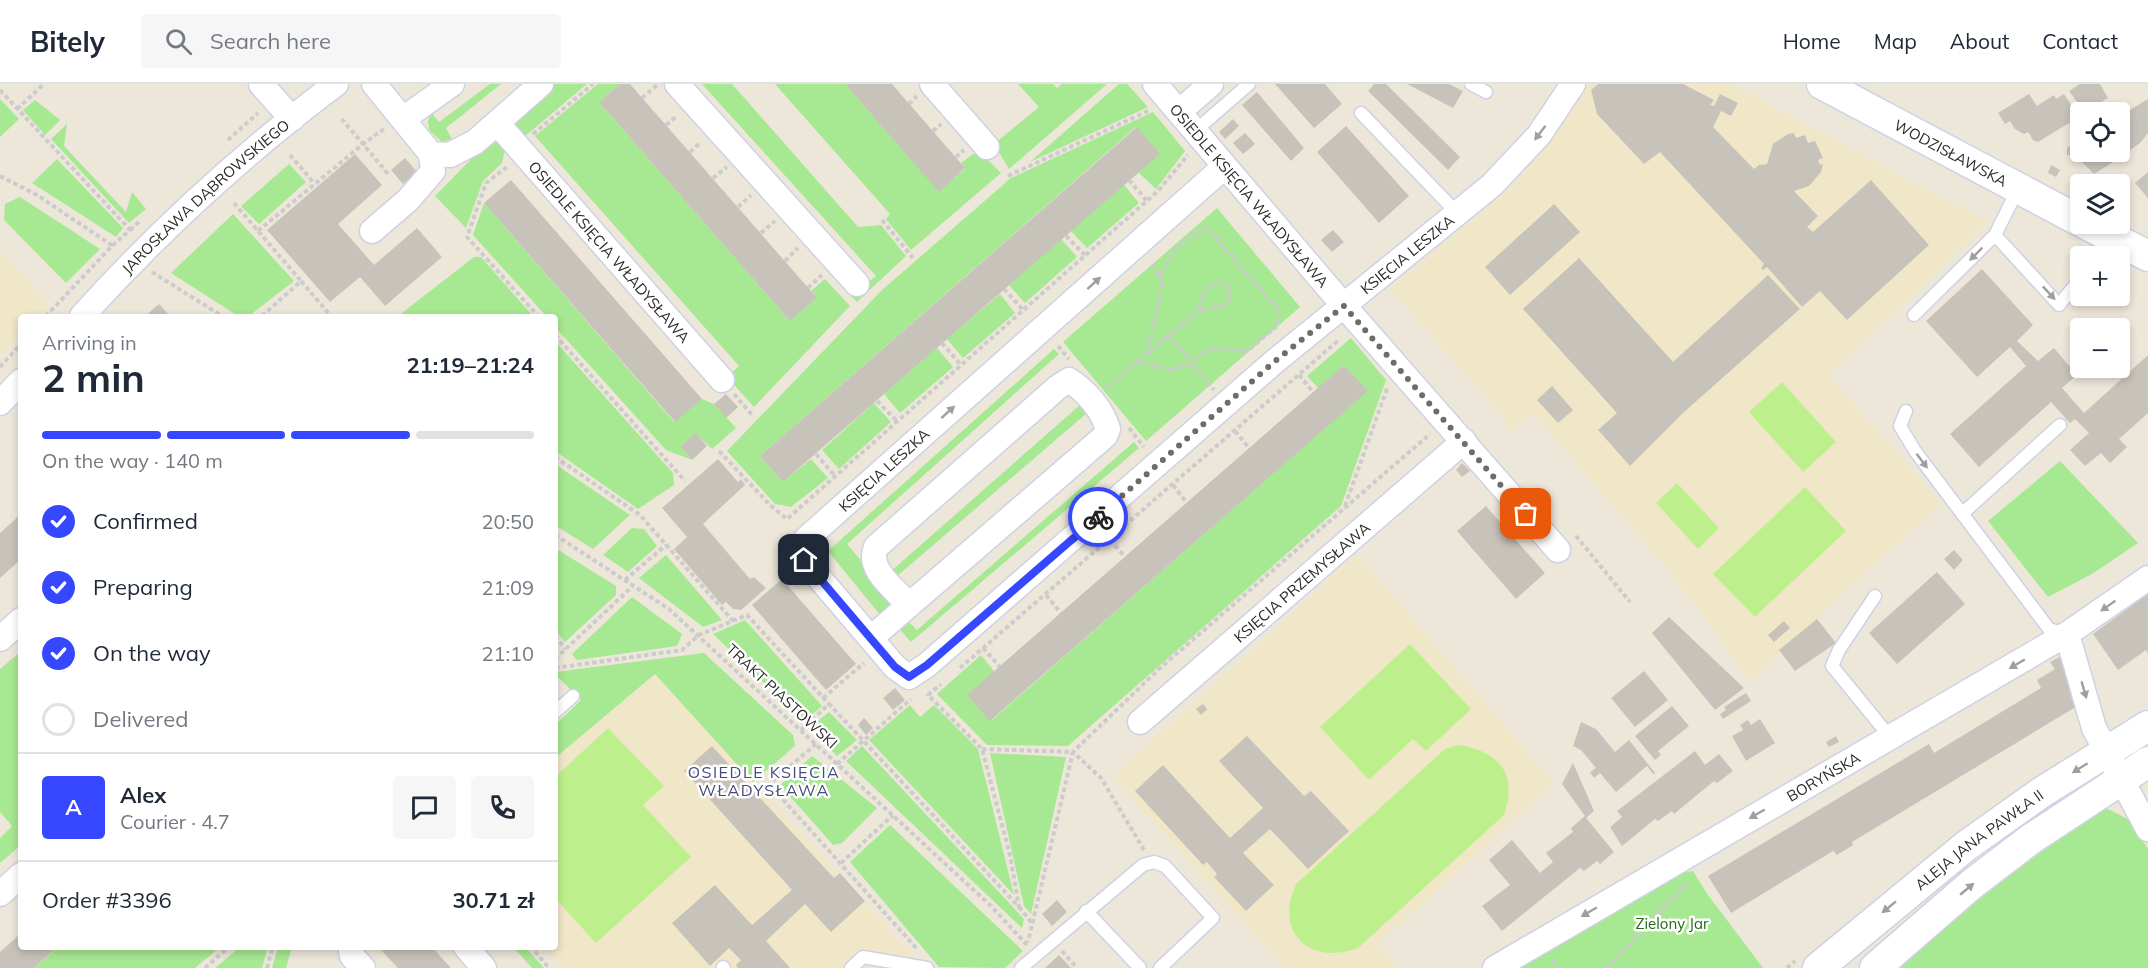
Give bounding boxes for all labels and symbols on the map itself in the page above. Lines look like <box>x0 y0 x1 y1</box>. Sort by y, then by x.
street label: OSIEDLE KSIĘCIA WŁADYSŁAWA <box>1166 99 1333 291</box>
street label: JAROSŁAWA DĄBROWSKIEGO <box>117 115 293 278</box>
street label: WODZISŁAWSKA <box>1891 115 2011 190</box>
one-way arrow <box>1535 125 1547 140</box>
street label: OSIEDLE KSIĘCIA WŁADYSŁAWA <box>525 157 694 346</box>
street label: KSIĘCIA LESZKA <box>1356 210 1458 298</box>
one-way arrow <box>1970 246 1984 260</box>
one-way arrow <box>1086 277 1101 290</box>
one-way arrow <box>2042 286 2056 301</box>
one-way arrow <box>940 406 955 419</box>
street label: KSIĘCIA LESZKA <box>835 424 933 516</box>
one-way arrow <box>1916 453 1929 469</box>
courier <box>1068 487 1128 547</box>
pin <box>1500 488 1551 539</box>
street label: KSIĘCIA PRZEMYSŁAWA <box>1230 518 1374 646</box>
pin <box>778 534 829 585</box>
one-way arrow <box>2100 600 2116 612</box>
street label: TRAKT PIASTOWSKI <box>723 640 841 752</box>
one-way arrow <box>2009 658 2025 669</box>
one-way arrow <box>2080 682 2089 700</box>
street label: BORYŃSKA <box>1783 747 1863 805</box>
district label: OSIEDLE KSIĘCIA WŁADYSŁAWA <box>688 762 840 800</box>
one-way arrow <box>2073 762 2089 774</box>
street label: ALEJA JANA PAWŁA II <box>1911 785 2047 894</box>
one-way arrow <box>1749 809 1766 819</box>
one-way arrow <box>1959 882 1975 895</box>
one-way arrow <box>1881 901 1897 914</box>
one-way arrow <box>1581 907 1597 918</box>
park label: Zielony Jar <box>1636 914 1709 933</box>

